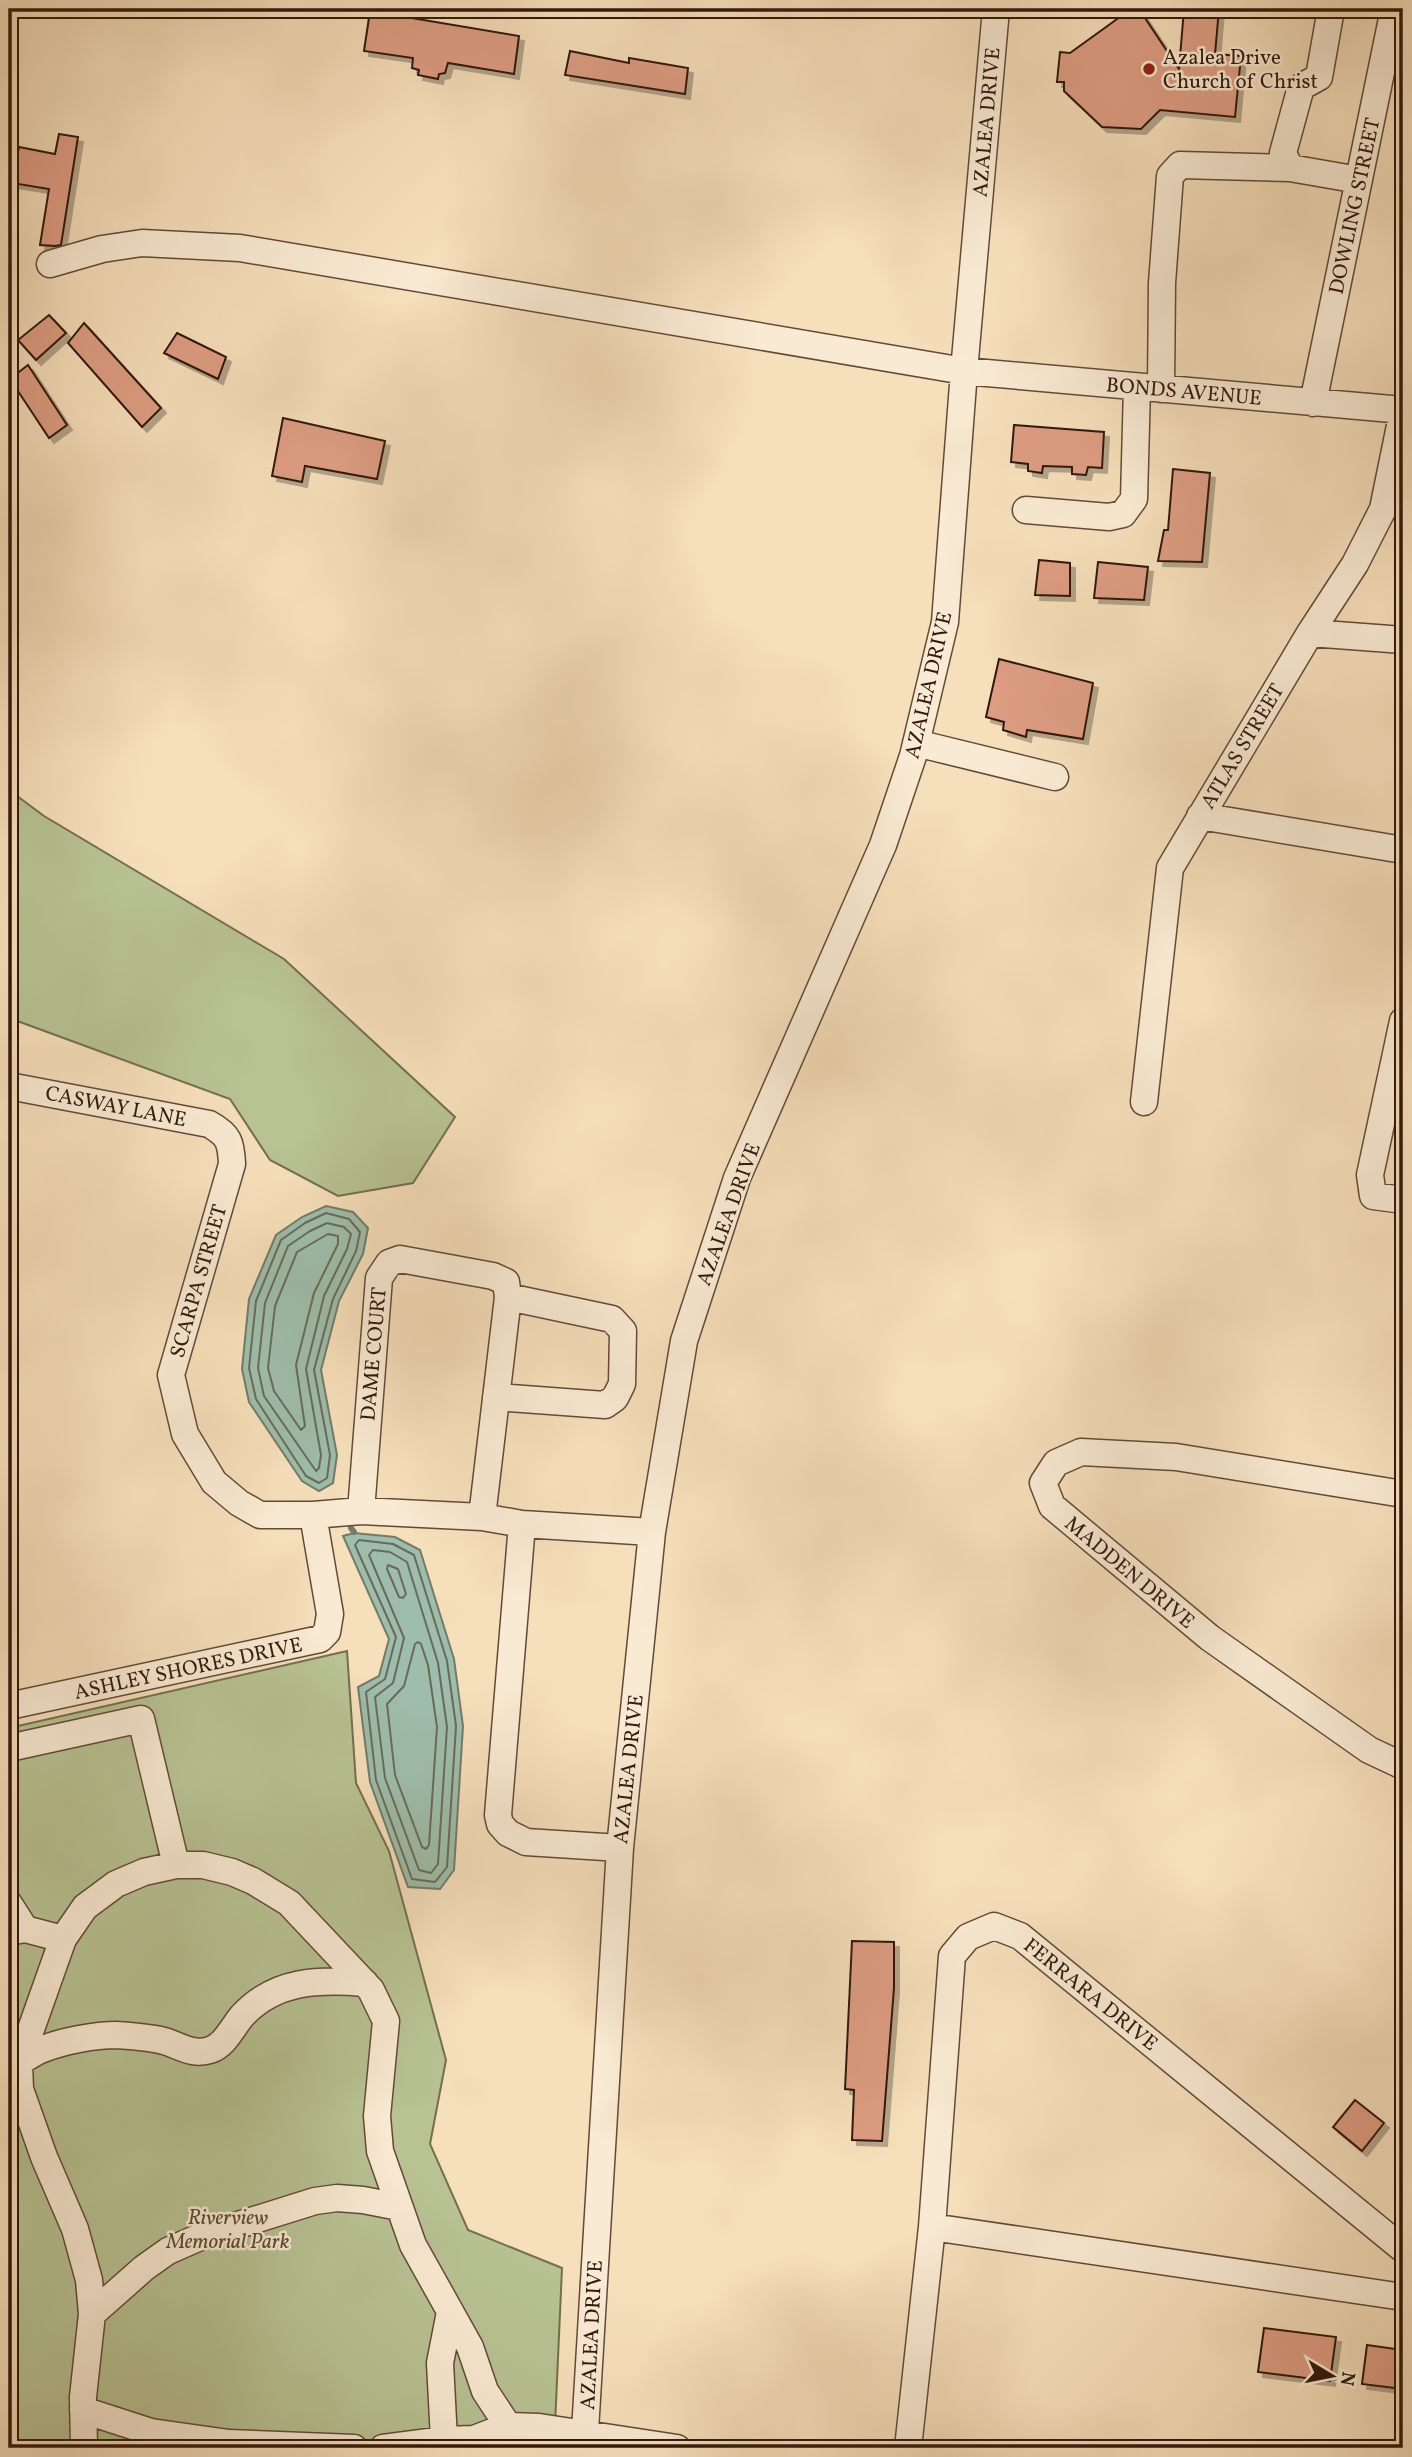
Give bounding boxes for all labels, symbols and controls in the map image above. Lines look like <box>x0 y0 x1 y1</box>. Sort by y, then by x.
place label: Azalea Drive Church of Christ <box>1163 44 1318 97</box>
street label: AZALEA DRIVE <box>967 46 1008 198</box>
marker: Azalea Drive Church of Christ <box>1141 61 1157 77</box>
street label: DOWLING STREET <box>1323 115 1388 297</box>
street label: BONDS AVENUE <box>1105 371 1263 414</box>
street label: AZALEA DRIVE <box>898 609 960 762</box>
street label: ATLAS STREET <box>1194 679 1292 815</box>
street label: CASWAY LANE <box>43 1080 189 1135</box>
street label: AZALEA DRIVE <box>690 1139 769 1290</box>
street label: SCARPA STREET <box>164 1201 235 1361</box>
street label: DAME COURT <box>354 1286 395 1422</box>
street label: MADDEN DRIVE <box>1058 1510 1200 1636</box>
street label: ASHLEY SHORES DRIVE <box>72 1631 305 1708</box>
street label: AZALEA DRIVE <box>607 1693 652 1845</box>
street label: FERRARA DRIVE <box>1017 1932 1163 2058</box>
park label: Riverview Memorial Park <box>166 2204 290 2257</box>
street label: AZALEA DRIVE <box>574 2259 611 2411</box>
north arrow <box>1296 2342 1366 2412</box>
text: N <box>1333 2370 1361 2388</box>

